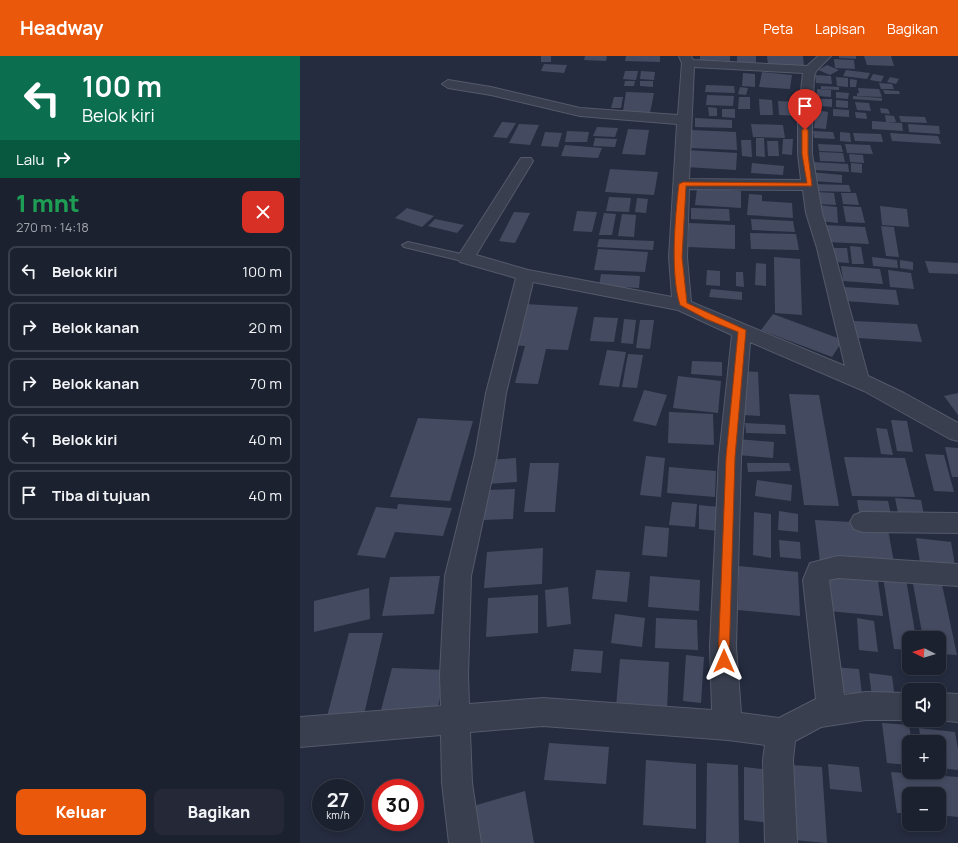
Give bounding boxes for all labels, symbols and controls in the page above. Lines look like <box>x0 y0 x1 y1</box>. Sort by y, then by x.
text: Headway <box>20 15 103 41</box>
text: Peta <box>763 19 793 38</box>
text: Lapisan <box>815 19 865 38</box>
text: Bagikan <box>887 19 938 38</box>
text: 100 m <box>82 67 162 105</box>
icon: left <box>16 72 68 124</box>
pin <box>788 89 822 130</box>
icon: arrive <box>794 95 816 117</box>
text: Belok kiri <box>82 103 155 127</box>
icon: right <box>52 148 74 170</box>
text: Lalu <box>16 149 44 170</box>
text: 1 mnt <box>16 186 80 219</box>
button: close <box>242 191 284 233</box>
text: 270 m · 14:18 <box>16 218 89 236</box>
icon: left <box>18 260 40 282</box>
text: Belok kiri <box>52 261 118 282</box>
text: 100 m <box>242 261 282 282</box>
icon: right <box>18 316 40 338</box>
text: Belok kanan <box>52 317 139 338</box>
text: 20 m <box>249 317 282 338</box>
icon: right <box>18 372 40 394</box>
text: Belok kanan <box>52 373 139 394</box>
text: 70 m <box>250 373 282 394</box>
icon: left <box>18 428 40 450</box>
text: Belok kiri <box>52 429 118 450</box>
text: 40 m <box>248 429 282 450</box>
icon: arrive <box>18 484 40 506</box>
text: Tiba di tujuan <box>52 485 150 506</box>
text: 40 m <box>248 485 282 506</box>
north arrow <box>902 631 946 675</box>
map controls <box>902 631 946 831</box>
position arrow <box>703 640 745 682</box>
button: sound <box>902 683 946 727</box>
button: + <box>902 735 946 779</box>
speed limit sign: 30 <box>372 779 424 831</box>
text: 27 <box>327 786 349 813</box>
button: − <box>902 787 946 831</box>
button: Keluar <box>16 789 146 835</box>
button: Bagikan <box>154 789 284 835</box>
text: km/h <box>326 808 350 822</box>

